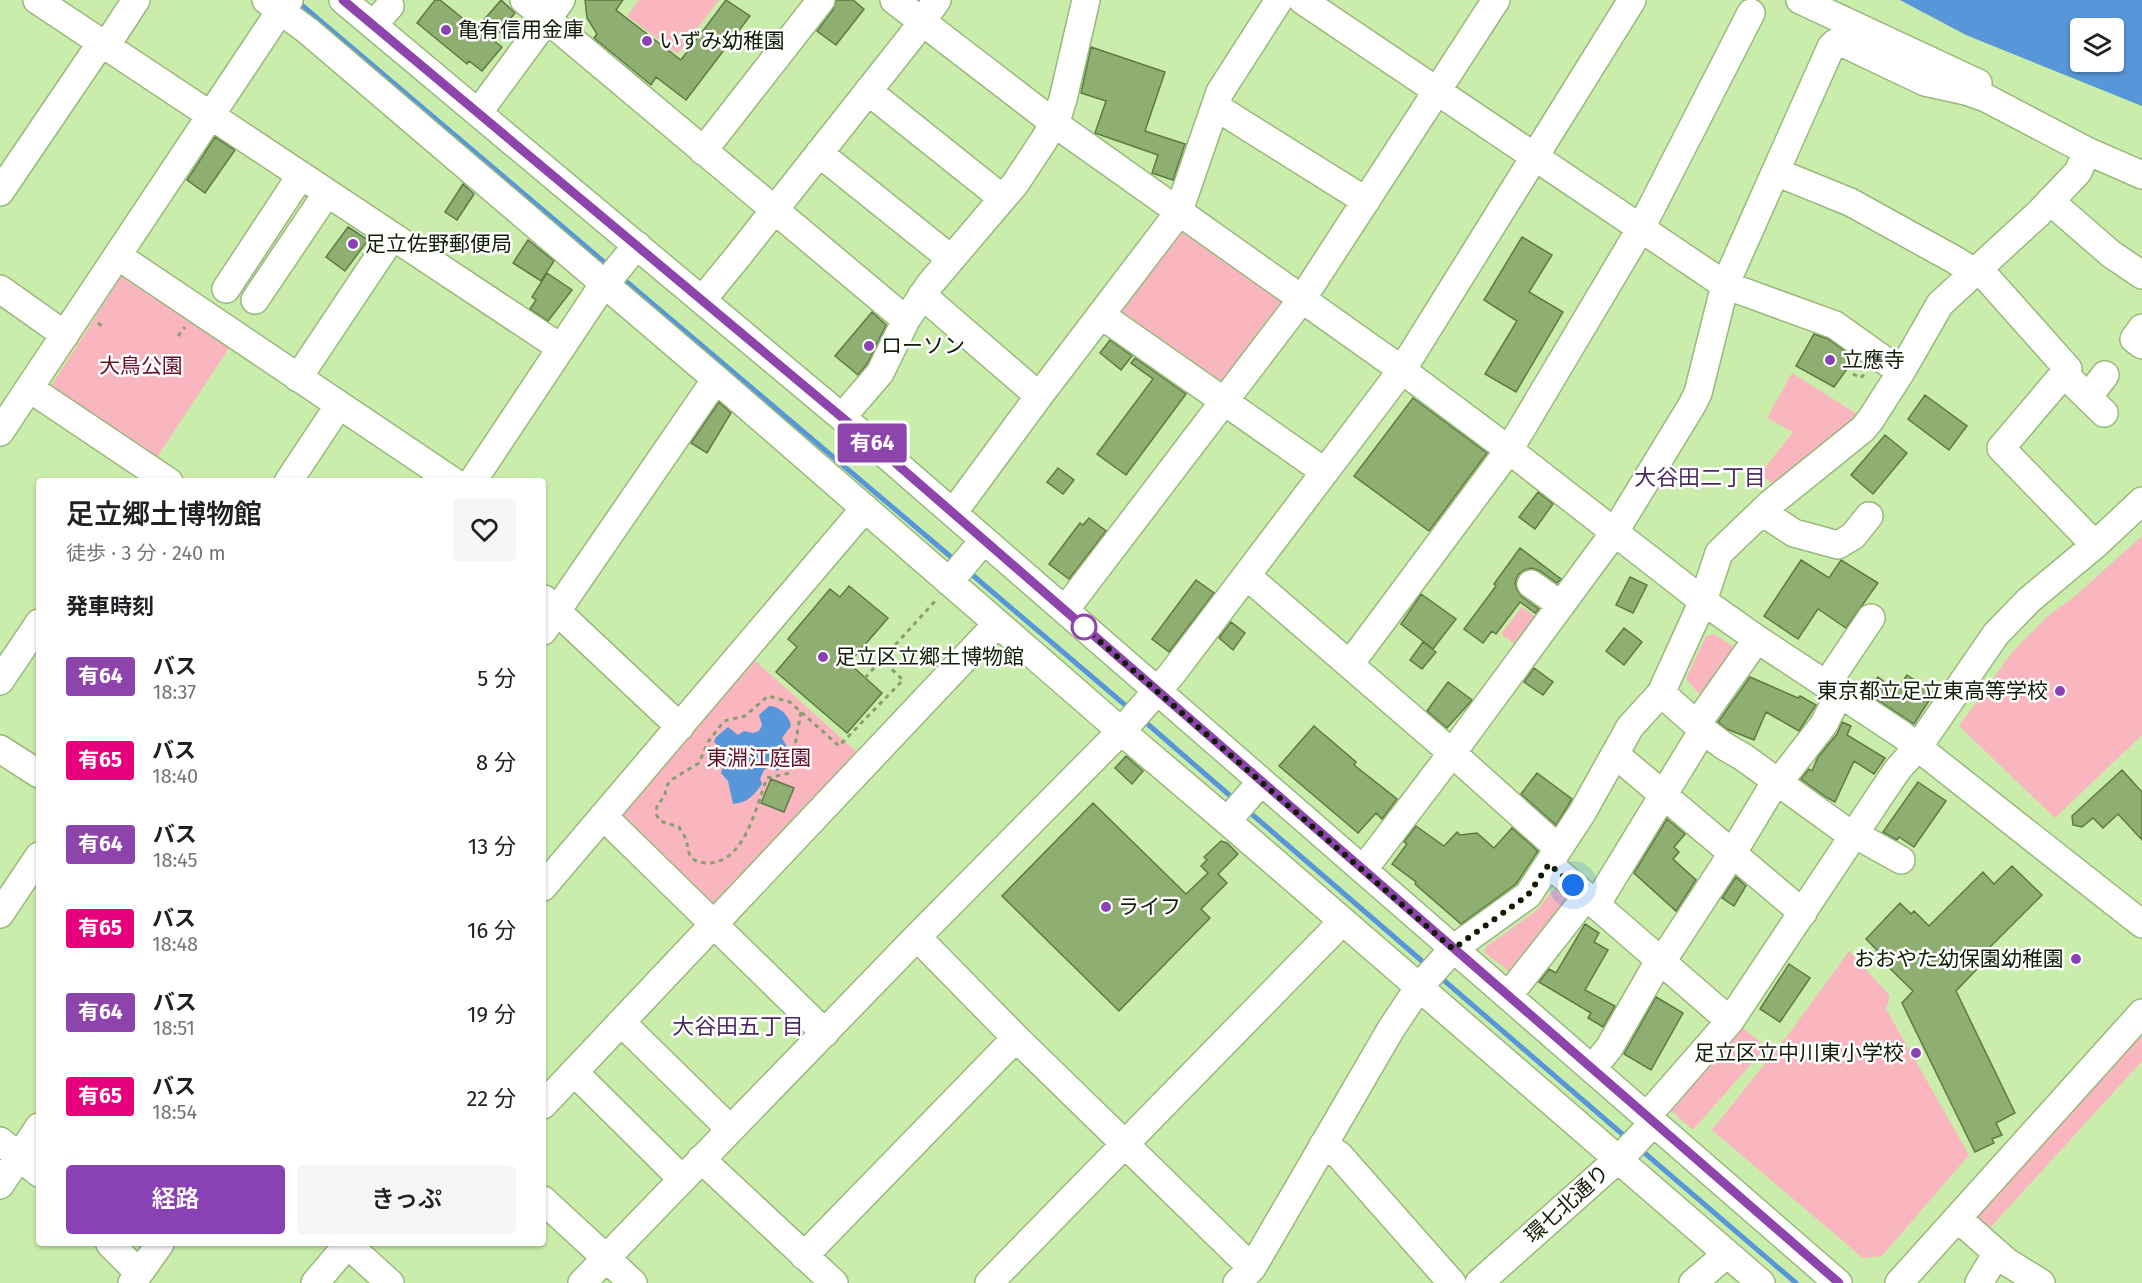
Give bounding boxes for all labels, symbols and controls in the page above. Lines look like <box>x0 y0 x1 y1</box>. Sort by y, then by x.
place label: 亀有信用金庫 <box>458 17 584 43</box>
map controls <box>2070 18 2124 72</box>
button: layers <box>2070 18 2124 72</box>
marker: 亀有信用金庫 <box>439 23 453 37</box>
place label: いずみ幼稚園 <box>659 28 785 54</box>
marker: いずみ幼稚園 <box>640 34 654 48</box>
place label: 足立佐野郵便局 <box>365 231 512 257</box>
marker: 足立佐野郵便局 <box>346 237 360 251</box>
place label: ローソン <box>881 333 965 359</box>
marker: ローソン <box>862 339 876 353</box>
place label: 立應寺 <box>1842 347 1905 373</box>
park label: 大鳥公園 <box>99 353 183 379</box>
marker: 立應寺 <box>1823 353 1837 367</box>
line badge: 有64 <box>838 424 906 462</box>
text: 有64 <box>850 430 894 456</box>
district label: 大谷田二丁目 <box>1634 464 1766 491</box>
text: 足立郷土博物館 <box>66 498 262 531</box>
button: heart <box>453 498 516 561</box>
text: 徒歩 · 3 分 · 240 m <box>66 541 226 565</box>
text: 発車時刻 <box>66 593 154 620</box>
unlabelled marker <box>1071 614 1097 640</box>
place label: 足立区立郷土博物館 <box>835 644 1024 670</box>
marker: 足立区立郷土博物館 <box>816 650 830 664</box>
text: バス <box>153 653 197 680</box>
text: 有64 <box>78 663 123 689</box>
text: 5 分 <box>477 665 516 692</box>
place label: 東京都立足立東高等学校 <box>1817 678 2048 704</box>
text: 18:37 <box>153 680 196 704</box>
marker: 東京都立足立東高等学校 <box>2053 684 2067 698</box>
text: バス <box>152 737 196 764</box>
park label: 東淵江庭園 <box>707 745 812 771</box>
text: 有65 <box>78 747 122 773</box>
text: 8 分 <box>476 749 516 776</box>
text: 18:40 <box>152 764 198 788</box>
text: バス <box>153 821 197 848</box>
text: 有64 <box>78 831 123 857</box>
text: 13 分 <box>468 833 516 860</box>
text: 18:45 <box>153 848 198 872</box>
your location <box>1558 870 1588 900</box>
place label: ライフ <box>1118 894 1181 920</box>
marker: ライフ <box>1099 900 1113 914</box>
text: バス <box>152 905 196 932</box>
text: 有65 <box>78 915 122 941</box>
text: 16 分 <box>467 917 516 944</box>
text: 18:48 <box>152 932 198 956</box>
place label: おおやた幼保園幼稚園 <box>1854 946 2064 972</box>
marker: おおやた幼保園幼稚園 <box>2069 952 2083 966</box>
text: バス <box>153 989 197 1016</box>
text: 有64 <box>78 999 123 1025</box>
text: 19 分 <box>467 1001 516 1028</box>
district label: 大谷田五丁目 <box>672 1013 804 1040</box>
text: 18:51 <box>153 1016 195 1040</box>
place label: 足立区立中川東小学校 <box>1694 1040 1904 1066</box>
marker: 足立区立中川東小学校 <box>1909 1046 1923 1060</box>
text: バス <box>152 1073 196 1100</box>
text: 有65 <box>78 1083 122 1109</box>
text: 22 分 <box>466 1085 516 1112</box>
text: 18:54 <box>152 1100 197 1124</box>
street label: 環七北通り <box>1519 1159 1615 1249</box>
button: 経路 <box>66 1165 285 1234</box>
button: きっぷ <box>297 1165 516 1234</box>

